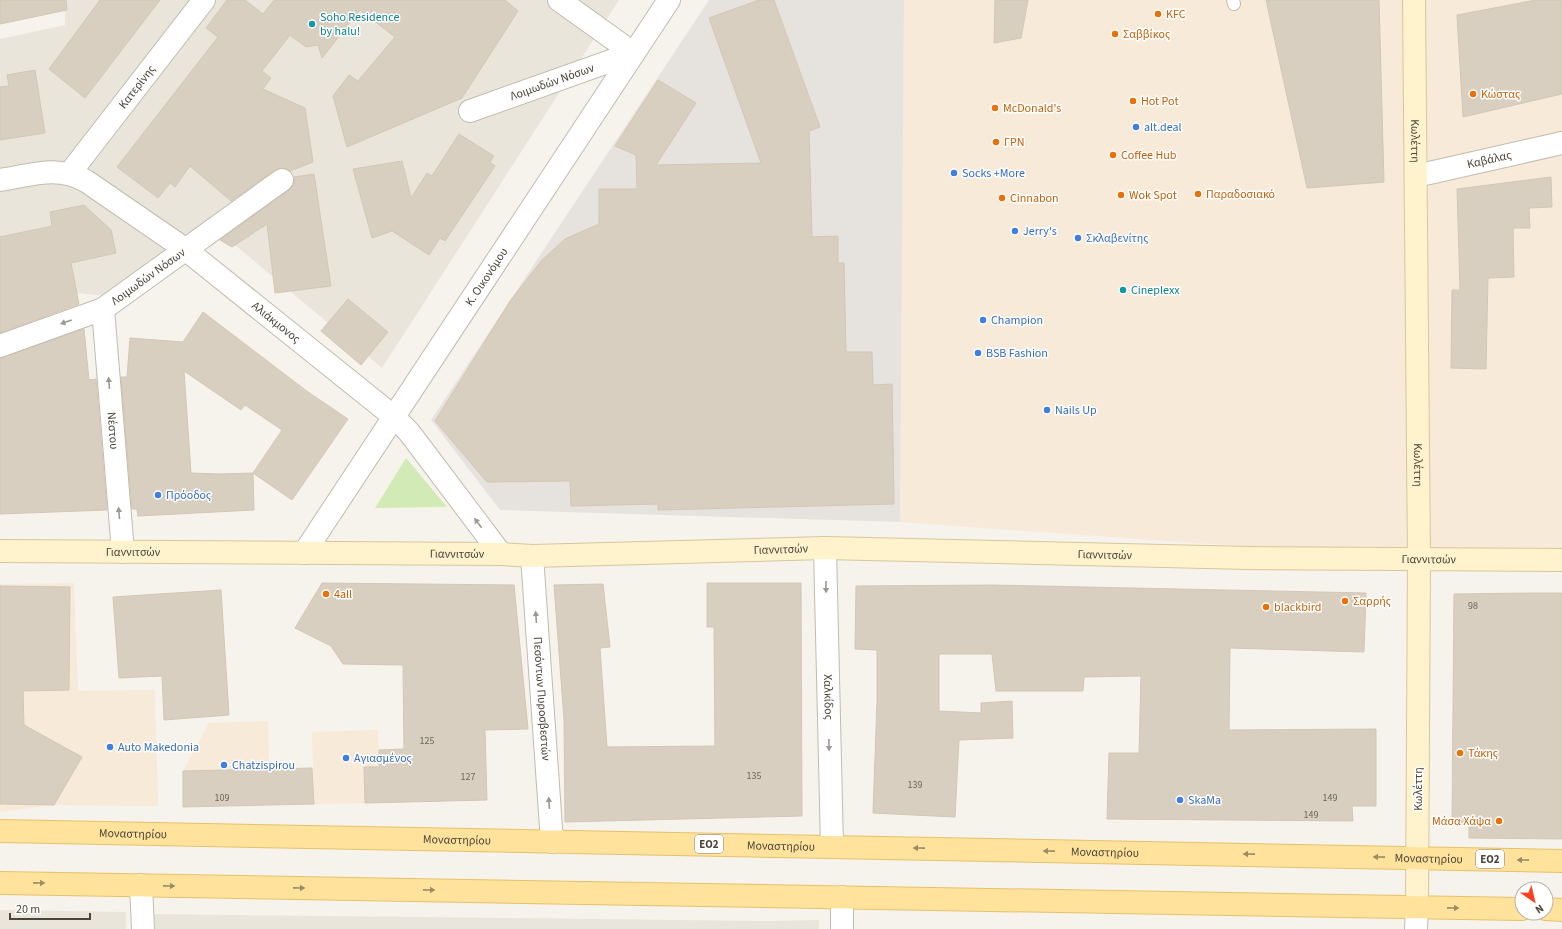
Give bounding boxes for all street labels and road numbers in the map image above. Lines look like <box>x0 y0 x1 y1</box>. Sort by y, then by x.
street label: Λοιμωδών Νόσων <box>508 59 597 105</box>
street label: Κατερίνης <box>115 62 160 113</box>
street label: Κωλέττη <box>1406 119 1423 163</box>
street label: Καβάλας <box>1465 147 1513 173</box>
street label: Λοιμωδών Νόσων <box>108 244 189 310</box>
street label: Κ. Οικονόμου <box>461 245 512 310</box>
street label: Αλιάκμονος <box>248 298 304 347</box>
street label: Νέστου <box>103 411 123 450</box>
street label: Κωλέττη <box>1409 443 1426 487</box>
street label: Γιαννιτσών <box>753 540 809 559</box>
street label: Γιαννιτσών <box>106 544 161 561</box>
street label: Γιαννιτσών <box>430 546 485 563</box>
street label: Γιαννιτσών <box>1077 546 1132 564</box>
street label: Γιαννιτσών <box>1401 551 1456 568</box>
street label: Πεσόντων Πυροσβεστών <box>529 636 554 761</box>
street label: Χαλκίδος <box>819 674 837 720</box>
street label: Κωλέττη <box>1410 767 1427 811</box>
street label: Μοναστηρίου <box>99 825 167 843</box>
street label: Μοναστηρίου <box>423 831 491 849</box>
road number: ΕΟ2 <box>695 835 723 853</box>
street label: Μοναστηρίου <box>747 837 815 856</box>
street label: Μοναστηρίου <box>1071 844 1139 862</box>
street label: Μοναστηρίου <box>1394 850 1463 868</box>
road number: ΕΟ2 <box>1476 850 1504 868</box>

